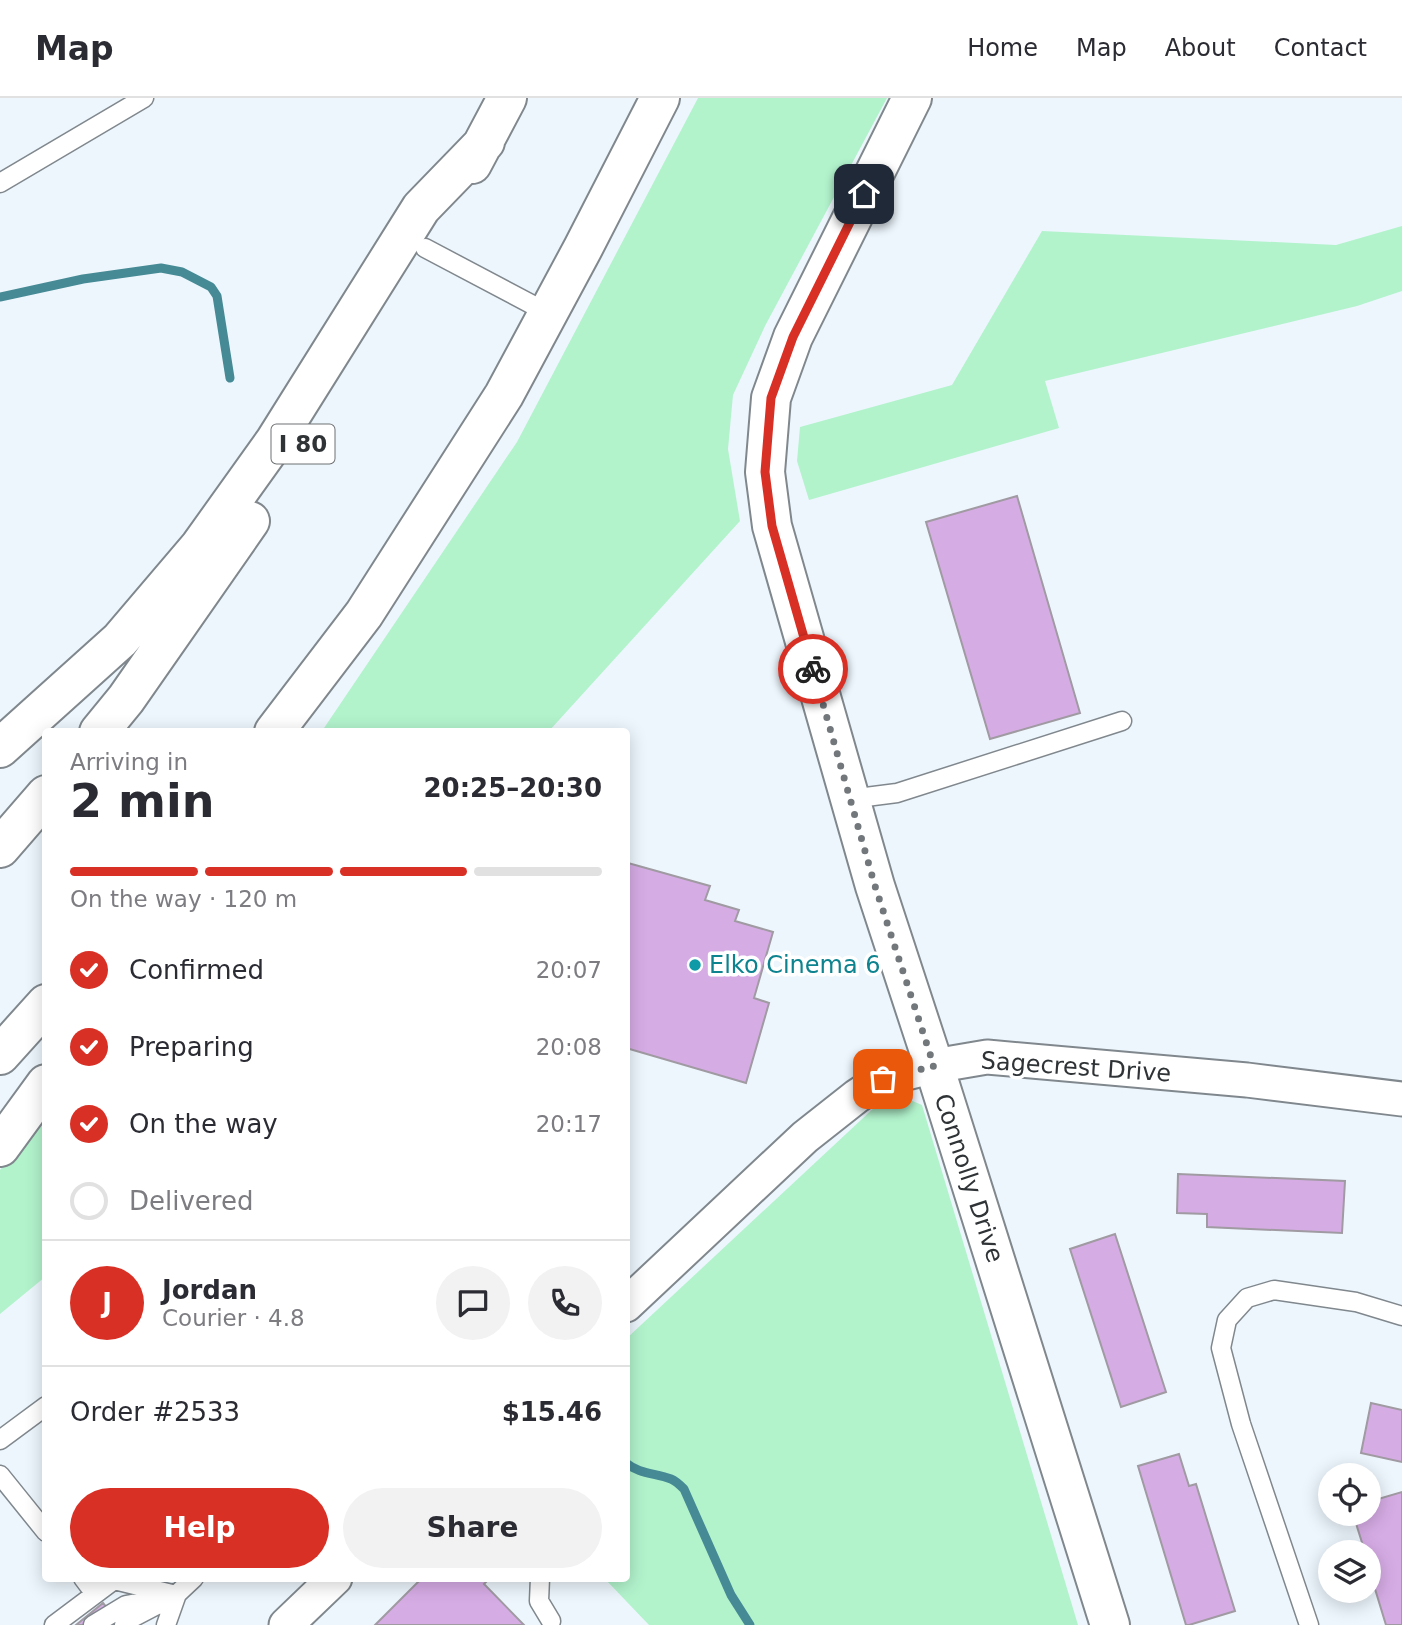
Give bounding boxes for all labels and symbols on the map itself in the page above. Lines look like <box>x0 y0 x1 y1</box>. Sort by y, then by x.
pin <box>834 164 894 224</box>
road number: I 80 <box>272 424 334 464</box>
courier <box>778 634 848 704</box>
place label: Elko Cinema 6 <box>709 951 881 979</box>
marker: Elko Cinema 6 <box>687 957 703 973</box>
street label: Sagecrest Drive <box>980 1046 1172 1088</box>
pin <box>853 1049 913 1109</box>
street label: Connolly Drive <box>929 1090 1009 1266</box>

